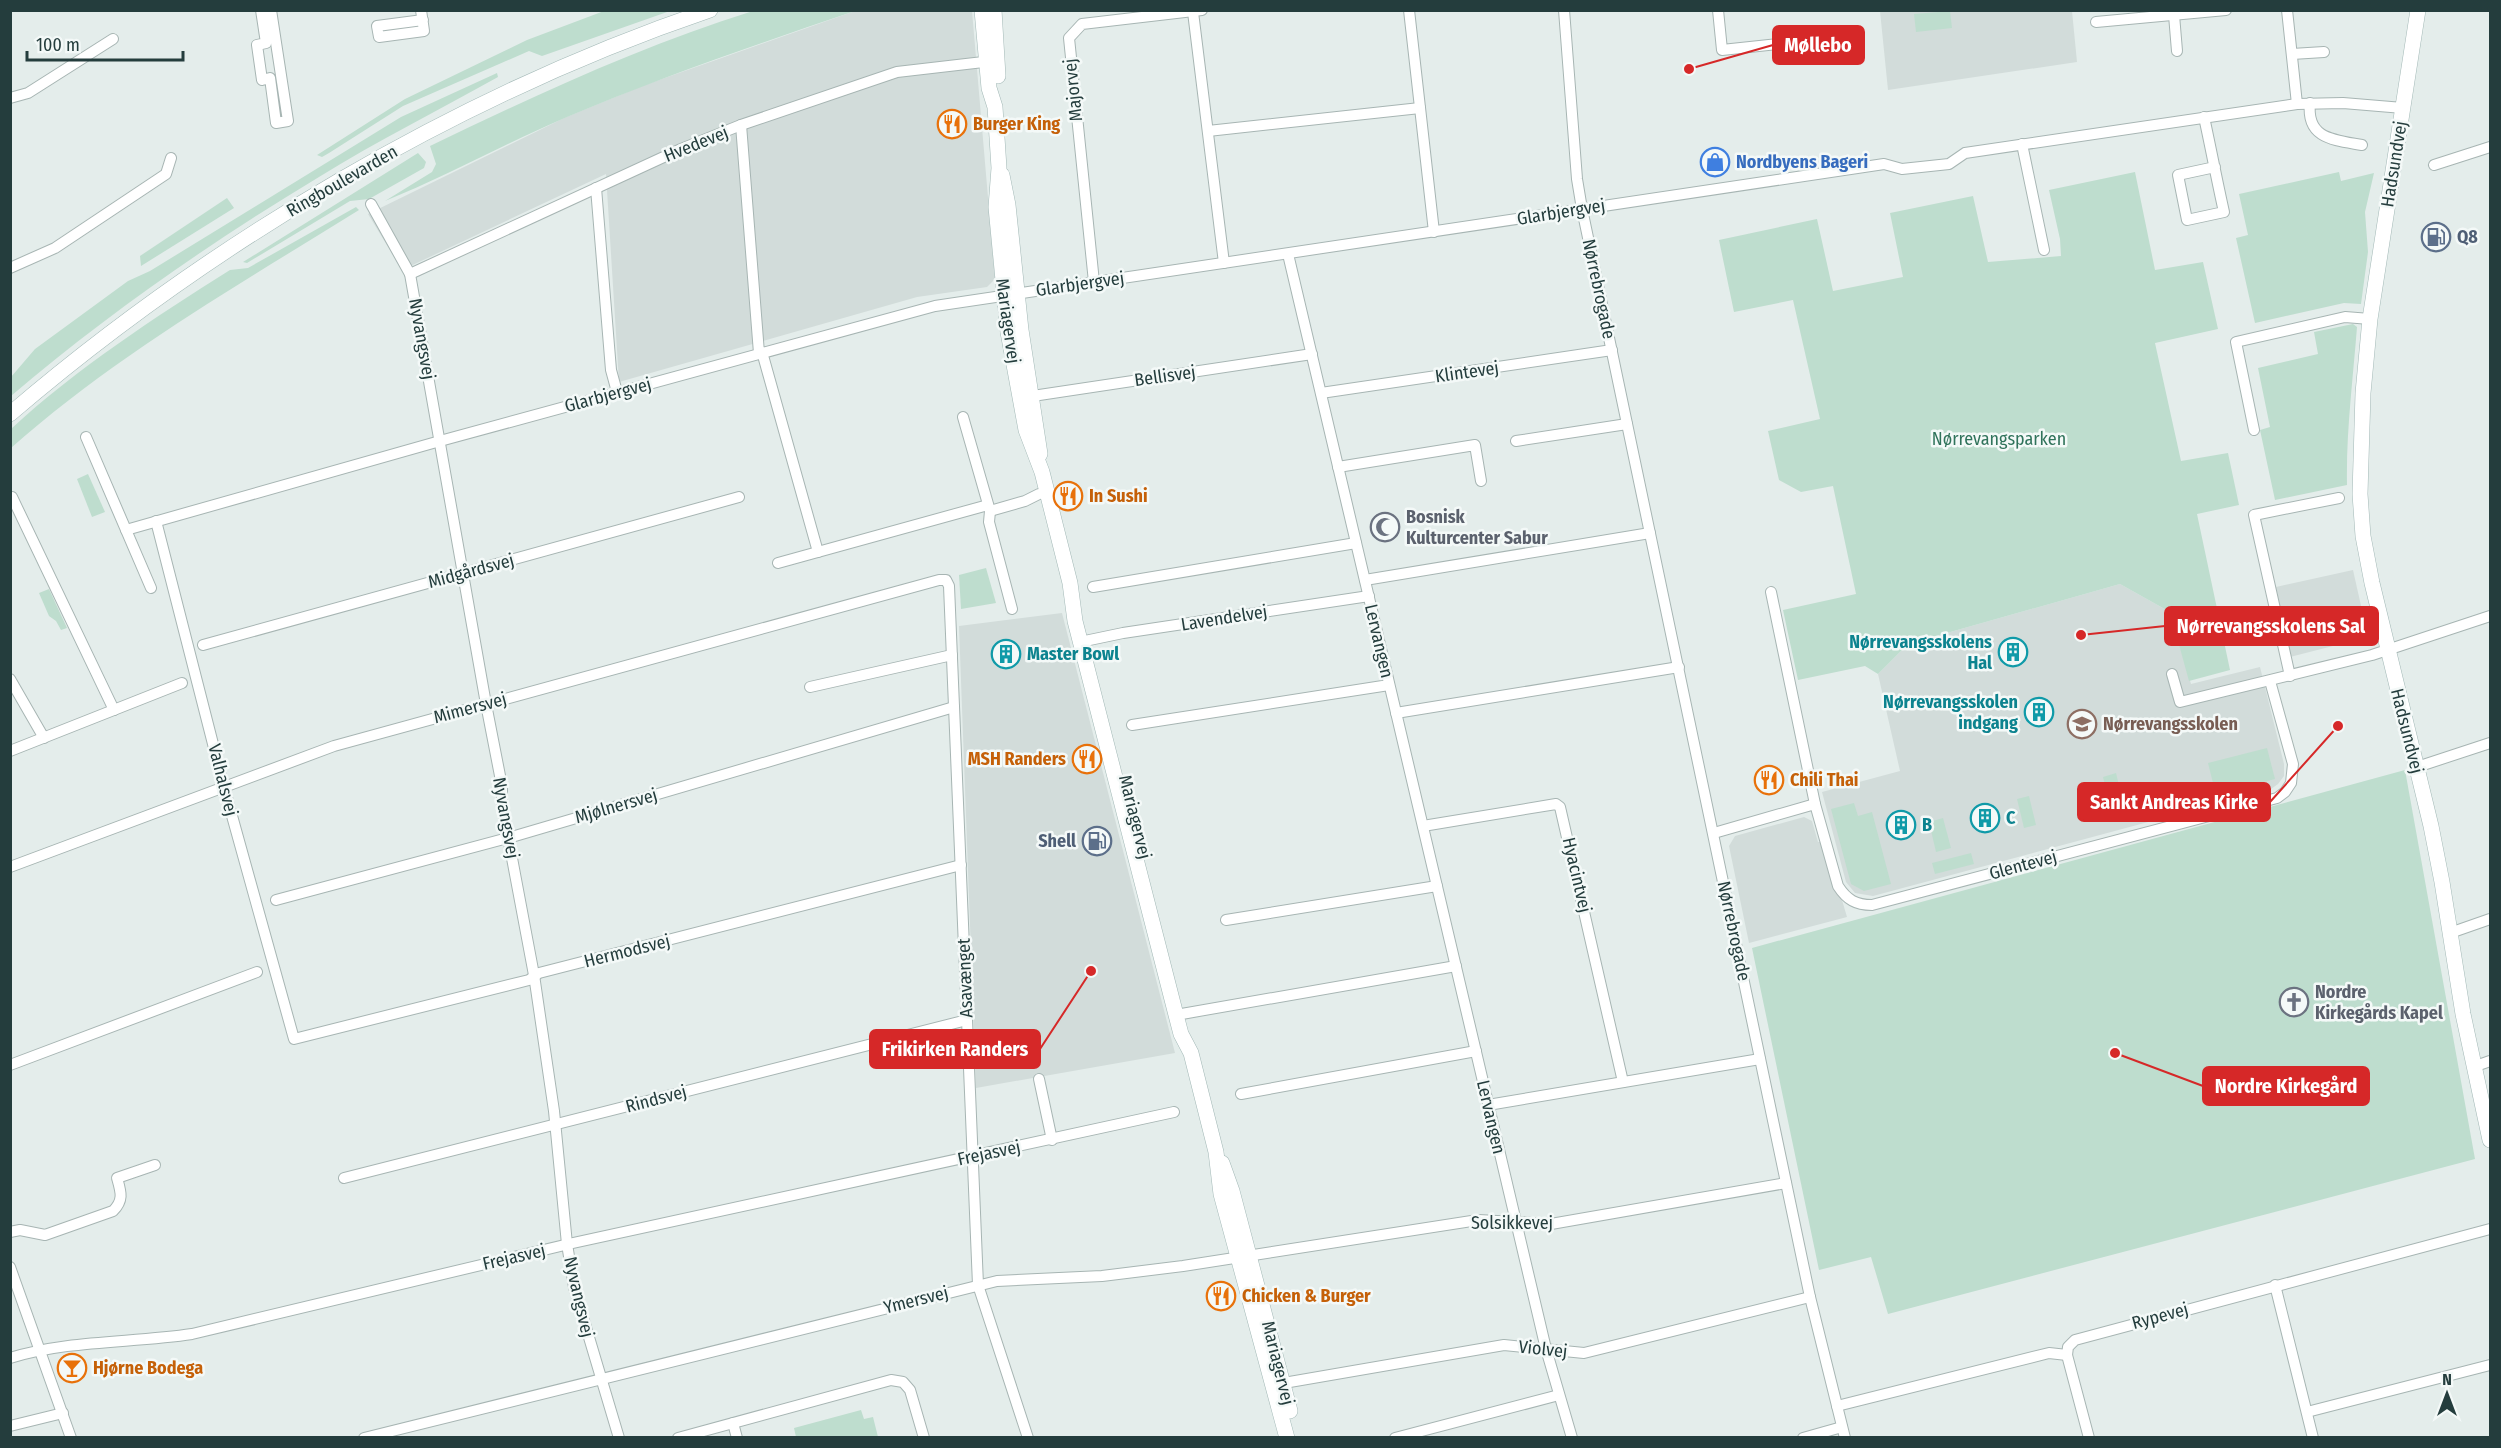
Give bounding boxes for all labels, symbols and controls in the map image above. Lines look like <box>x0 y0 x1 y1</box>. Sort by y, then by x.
scale bar <box>27 24 183 62</box>
callout: Møllebo <box>1773 26 1864 64</box>
text: Møllebo <box>1784 33 1852 57</box>
text: 100 m <box>36 34 80 56</box>
street label: Majorvej <box>1059 57 1087 123</box>
restaurant icon: Burger King <box>936 108 968 140</box>
place label: Burger King <box>973 113 1060 135</box>
street label: Hadsundvej <box>2376 119 2412 209</box>
street label: Hvedevej <box>661 121 731 167</box>
street label: Ringboulevarden <box>283 140 401 222</box>
shop icon: Nordbyens Bageri <box>1699 146 1731 178</box>
place label: Nordbyens Bageri <box>1736 151 1868 173</box>
street label: Glarbjergvej <box>1515 194 1607 230</box>
fuel station icon: Q8 <box>2420 221 2452 253</box>
place label: Q8 <box>2457 226 2478 248</box>
street label: Nørrebrogade <box>1578 237 1620 341</box>
street label: Glarbjergvej <box>1034 267 1126 301</box>
street label: Mariagervej <box>991 277 1025 365</box>
street label: Nyvangsvej <box>404 297 440 381</box>
street label: Klintevej <box>1434 357 1500 387</box>
street label: Bellisvej <box>1133 361 1197 391</box>
street label: Glarbjergvej <box>562 373 654 417</box>
park label: Nørrevangsparken <box>1932 428 2066 450</box>
restaurant icon: In Sushi <box>1052 480 1084 512</box>
place label: In Sushi <box>1089 485 1148 507</box>
place label: Bosnisk Kulturcenter Sabur <box>1406 506 1548 549</box>
mosque icon: Bosnisk Kulturcenter Sabur <box>1369 511 1401 543</box>
street label: Midgårdsvej <box>426 549 516 593</box>
street label: Lavendelvej <box>1179 600 1269 636</box>
street label: Lervangen <box>1360 602 1398 680</box>
callout: Nørrevangsskolens Sal <box>2165 607 2378 645</box>
text: Nørrevangsskolens Sal <box>2177 614 2366 638</box>
place label: Nørrevangsskolens Hal <box>1849 631 1992 674</box>
building icon: Nørrevangsskolens Hal <box>1997 636 2029 668</box>
building icon: Master Bowl <box>990 638 1022 670</box>
place label: Master Bowl <box>1027 643 1119 665</box>
street label: Hadsundvej <box>2386 686 2428 776</box>
street label: Mimersvej <box>431 688 509 728</box>
place label: Nørrevangsskolen indgang <box>1883 691 2018 734</box>
building icon: Nørrevangsskolen indgang <box>2023 696 2055 728</box>
school or university icon: Nørrevangsskolen <box>2066 708 2098 740</box>
place label: Nørrevangsskolen <box>2103 713 2238 735</box>
street label: Valhalsvej <box>203 742 243 818</box>
restaurant icon: MSH Randers <box>1071 743 1103 775</box>
place label: MSH Randers <box>968 748 1066 770</box>
restaurant icon: Chili Thai <box>1753 764 1785 796</box>
place label: Chili Thai <box>1790 769 1859 791</box>
street label: Mariagervej <box>1114 773 1156 861</box>
street label: Nyvangsvej <box>488 776 524 860</box>
callout: Sankt Andreas Kirke <box>2078 783 2270 821</box>
street label: Mjølnersvej <box>572 784 660 828</box>
text: Sankt Andreas Kirke <box>2090 790 2258 814</box>
building icon: C <box>1969 802 2001 834</box>
place label: C <box>2006 807 2016 829</box>
building icon: B <box>1885 809 1917 841</box>
place label: B <box>1922 814 1932 836</box>
fuel station icon: Shell <box>1081 825 1113 857</box>
place label: Shell <box>1038 830 1076 852</box>
street label: Hyacintvej <box>1558 835 1596 915</box>
street label: Glentevej <box>1987 845 2059 885</box>
street label: Nørrebrogade <box>1713 879 1755 983</box>
street label: Hermodsvej <box>582 930 672 972</box>
street label: Asavænget <box>953 938 977 1018</box>
place label: Nordre Kirkegårds Kapel <box>2315 981 2443 1024</box>
church icon: Nordre Kirkegårds Kapel <box>2278 986 2310 1018</box>
callout: Frikirken Randers <box>870 1030 1040 1068</box>
text: Frikirken Randers <box>882 1037 1028 1061</box>
callout: Nordre Kirkegård <box>2203 1067 2369 1105</box>
text: Nordre Kirkegård <box>2215 1074 2357 1098</box>
street label: Lervangen <box>1472 1078 1510 1156</box>
street label: Rindsvej <box>623 1080 689 1118</box>
street label: Frejasvej <box>955 1136 1023 1170</box>
street label: Solsikkevej <box>1471 1212 1553 1234</box>
street label: Frejasvej <box>480 1239 548 1275</box>
street label: Nyvangsvej <box>559 1255 599 1339</box>
restaurant icon: Chicken & Burger <box>1205 1280 1237 1312</box>
street label: Ymersvej <box>881 1281 951 1319</box>
place label: Chicken & Burger <box>1242 1285 1371 1307</box>
street label: Rypevej <box>2129 1298 2191 1334</box>
street label: Mariagervej <box>1257 1319 1299 1407</box>
street label: Violvej <box>1517 1335 1569 1363</box>
bar icon: Hjørne Bodega <box>56 1352 88 1384</box>
place label: Hjørne Bodega <box>93 1357 203 1379</box>
north arrow <box>2417 1364 2477 1424</box>
text: N <box>2442 1370 2452 1389</box>

